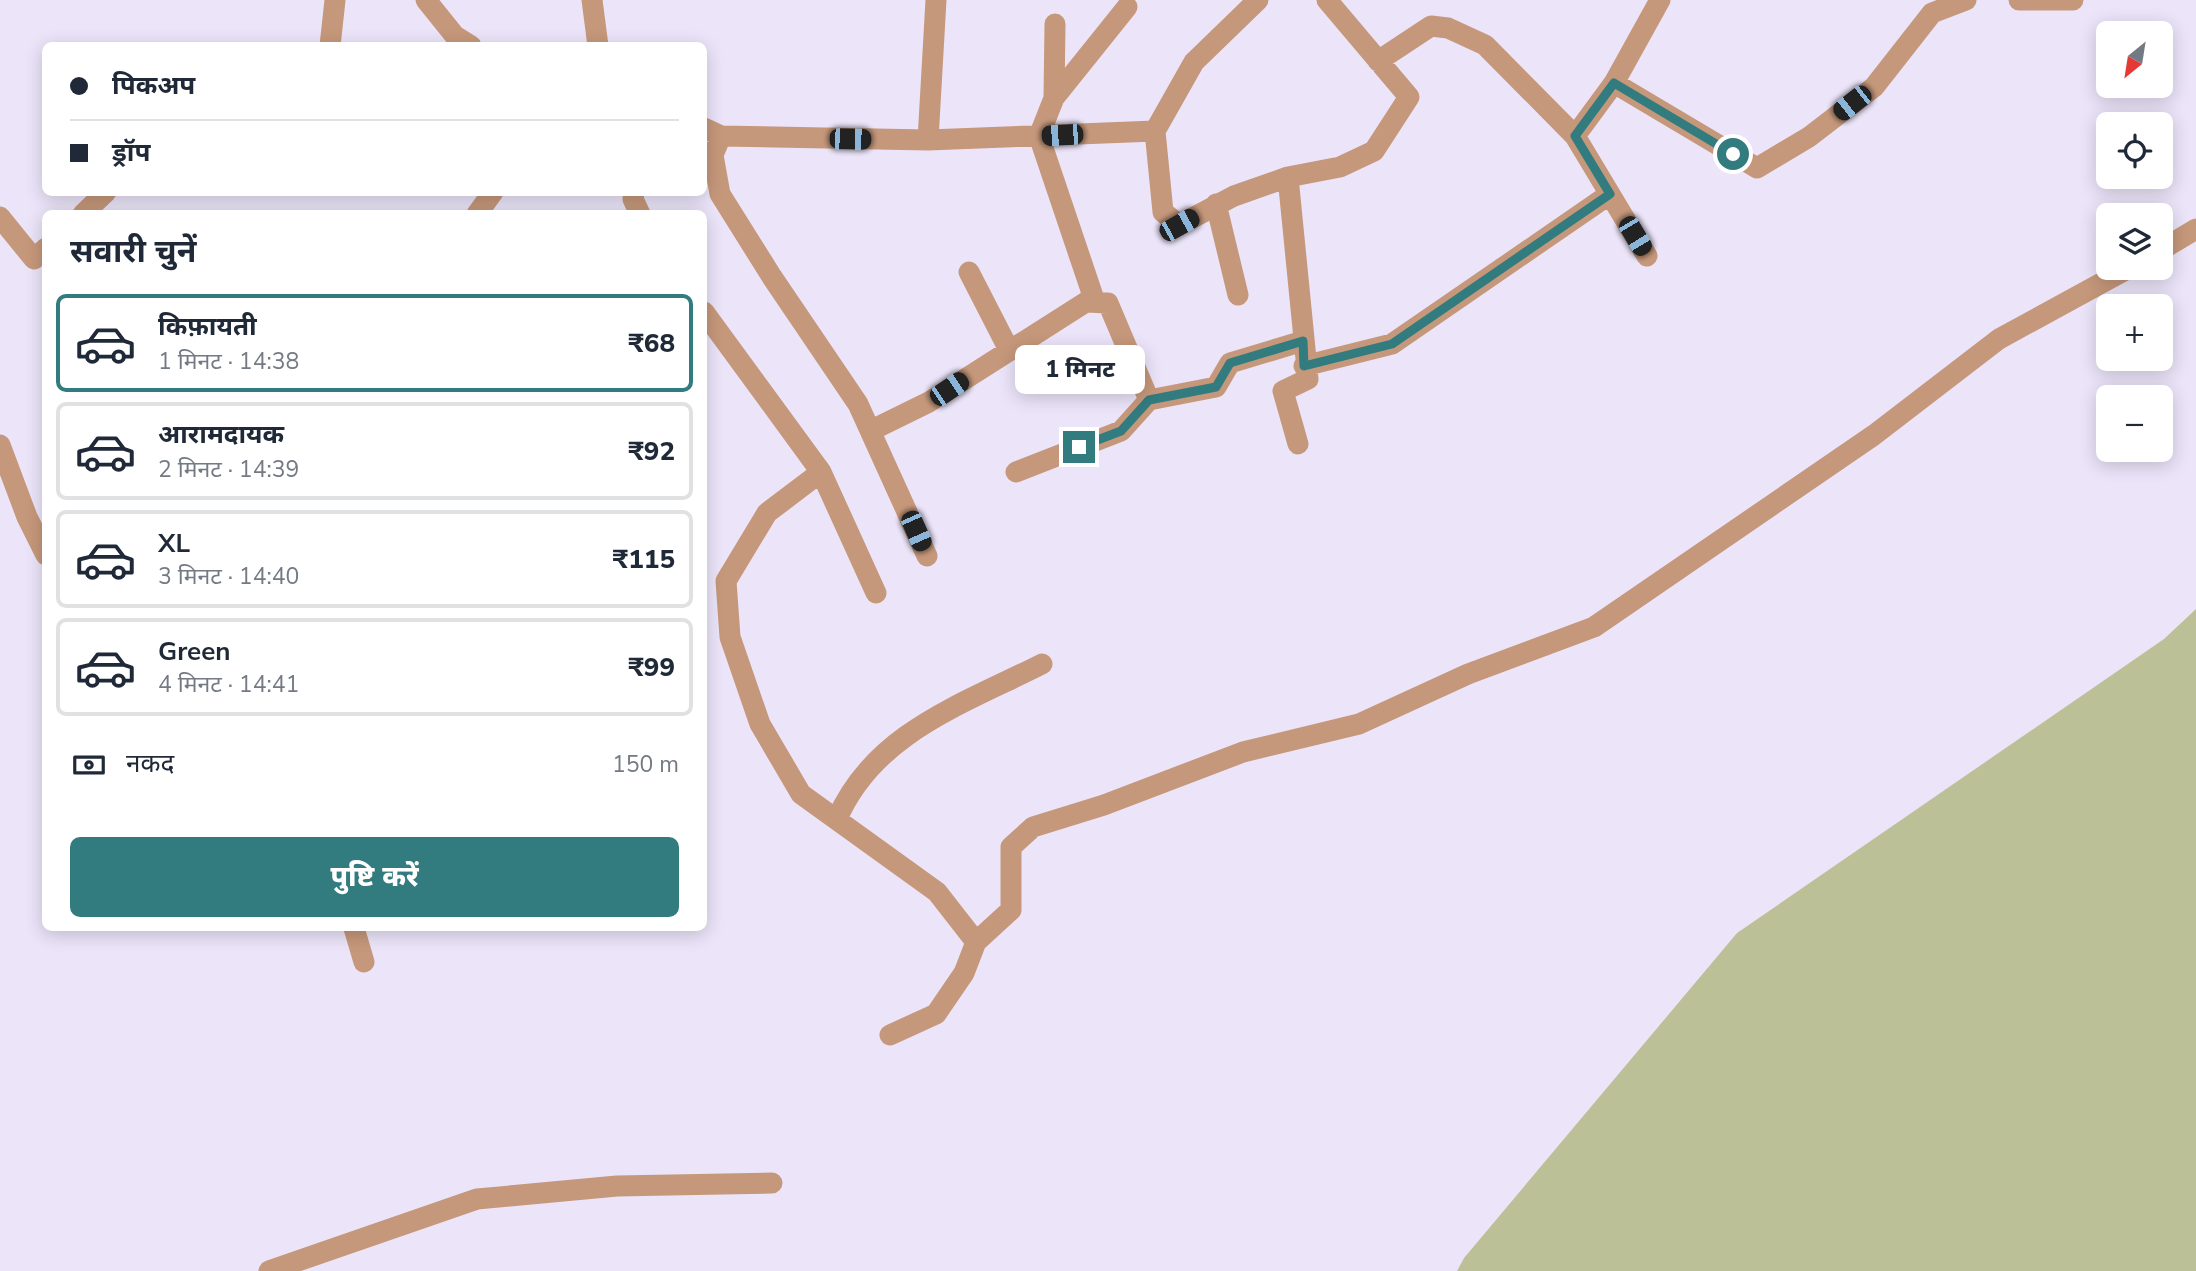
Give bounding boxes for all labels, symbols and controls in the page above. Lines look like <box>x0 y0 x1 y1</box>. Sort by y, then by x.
north arrow <box>2096 21 2174 98</box>
map controls <box>2096 21 2173 462</box>
text: पिकअप <box>112 68 195 103</box>
car <box>1829 82 1876 124</box>
button: locate <box>2096 112 2173 189</box>
car <box>1041 123 1084 147</box>
car <box>829 128 872 150</box>
text: ड्रॉप <box>112 135 150 170</box>
route start <box>1717 138 1749 170</box>
button: layers <box>2096 203 2173 280</box>
car <box>1156 206 1203 244</box>
car <box>1616 213 1655 259</box>
text: सवारी चुनें <box>70 230 196 273</box>
button: + <box>2096 294 2173 371</box>
text: किफ़ायती <box>158 309 257 344</box>
icon: car <box>74 312 137 375</box>
text: ₹68 <box>628 326 675 361</box>
text: 1 मिनट · 14:38 <box>158 346 299 377</box>
callout: 1 मिनट <box>1014 346 1144 394</box>
text: 1 मिनट <box>1045 354 1115 385</box>
car <box>926 369 973 409</box>
button: − <box>2096 385 2173 462</box>
text: आरामदायक <box>158 417 284 452</box>
icon: car <box>74 420 137 483</box>
route end <box>1063 431 1095 463</box>
text: ₹92 <box>628 434 675 469</box>
text: 2 मिनट · 14:39 <box>158 454 299 485</box>
car <box>898 508 935 554</box>
text: XL <box>158 526 190 561</box>
icon: car <box>74 528 137 591</box>
text: ₹115 <box>613 542 675 577</box>
text: 3 मिनट · 14:40 <box>158 561 299 592</box>
text: Green <box>158 634 231 669</box>
icon: car <box>74 636 137 699</box>
text: ₹99 <box>628 650 675 685</box>
text: 4 मिनट · 14:41 <box>158 669 299 700</box>
icon: cash <box>70 746 108 784</box>
text: नकद <box>126 746 174 781</box>
text: 150 m <box>612 749 679 780</box>
button: पुष्टि करें <box>70 837 679 917</box>

